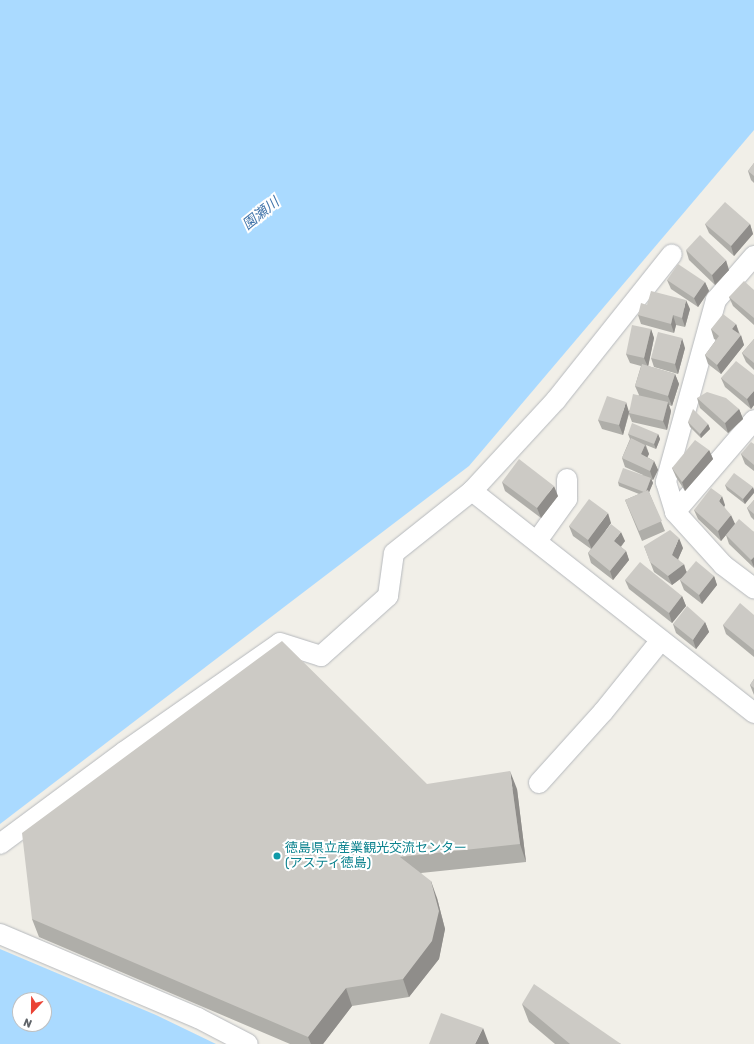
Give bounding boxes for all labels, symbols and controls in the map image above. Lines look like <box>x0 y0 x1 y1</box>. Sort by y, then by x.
water label: 園瀬川 <box>239 194 283 234</box>
place label: 徳島県立産業観光交流センター (アスティ徳島) <box>285 841 467 872</box>
marker: 徳島県立産業観光交流センター (アスティ徳島) <box>272 851 282 861</box>
north arrow <box>12 992 52 1032</box>
text: N <box>22 1015 34 1030</box>

